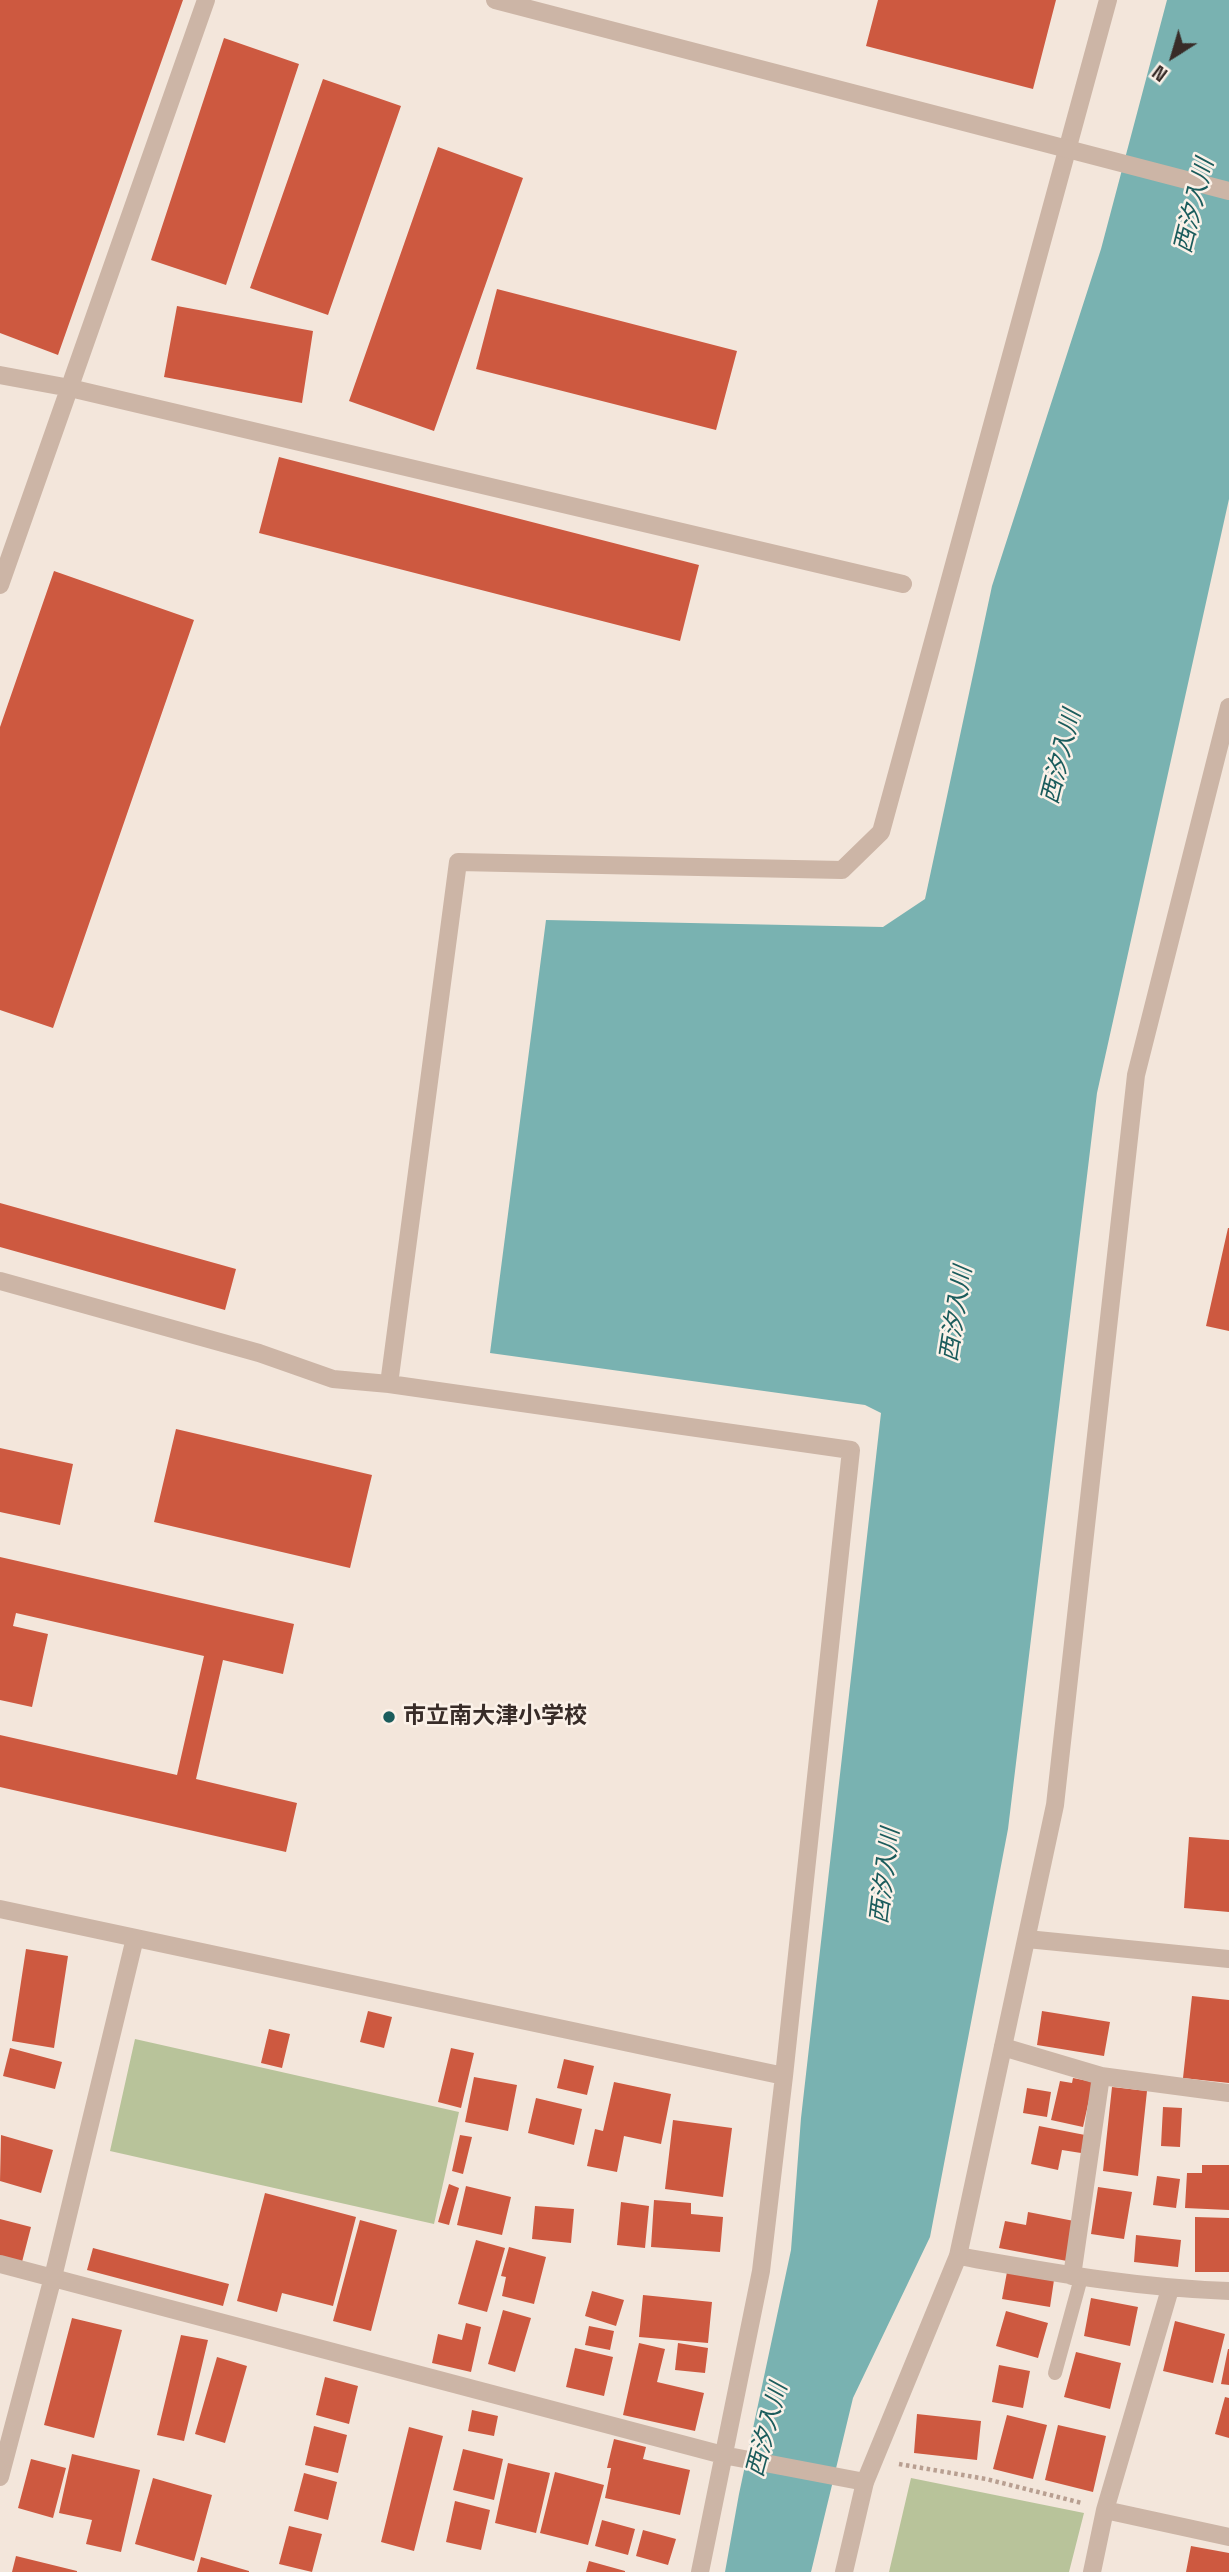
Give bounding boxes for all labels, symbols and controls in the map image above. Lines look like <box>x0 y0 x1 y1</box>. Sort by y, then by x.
north arrow <box>1138 21 1208 91</box>
text: N <box>1147 59 1173 87</box>
water label: 西汐入川 <box>1169 156 1221 256</box>
water label: 西汐入川 <box>1036 707 1088 807</box>
water label: 西汐入川 <box>935 1264 979 1364</box>
place label: 市立南大津小学校 <box>403 1703 587 1731</box>
marker: 市立南大津小学校 <box>381 1709 397 1725</box>
water label: 西汐入川 <box>866 1827 906 1925</box>
water label: 西汐入川 <box>742 2380 794 2480</box>

